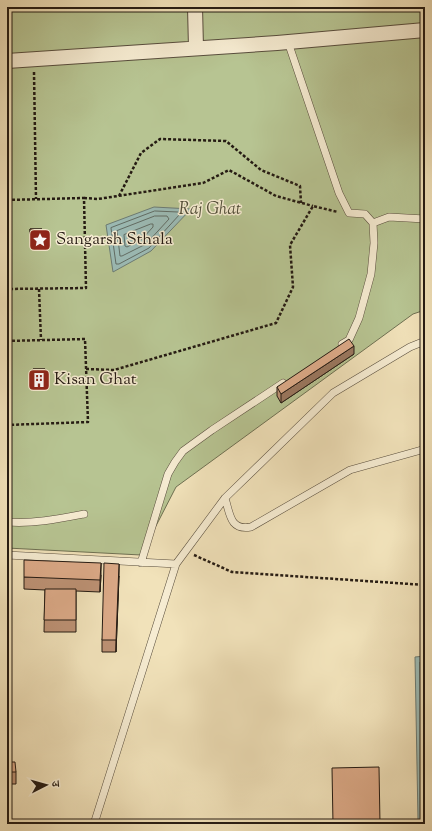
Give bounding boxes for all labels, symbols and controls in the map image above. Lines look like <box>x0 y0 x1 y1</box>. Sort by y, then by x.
park label: Raj Ghat <box>179 198 241 222</box>
place icon: Sangarsh Sthala <box>27 227 53 253</box>
place label: Sangarsh Sthala <box>56 228 173 252</box>
building icon: Kisan Ghat <box>26 367 52 393</box>
place label: Kisan Ghat <box>54 368 137 392</box>
north arrow <box>26 765 66 805</box>
text: उ <box>47 779 63 789</box>

